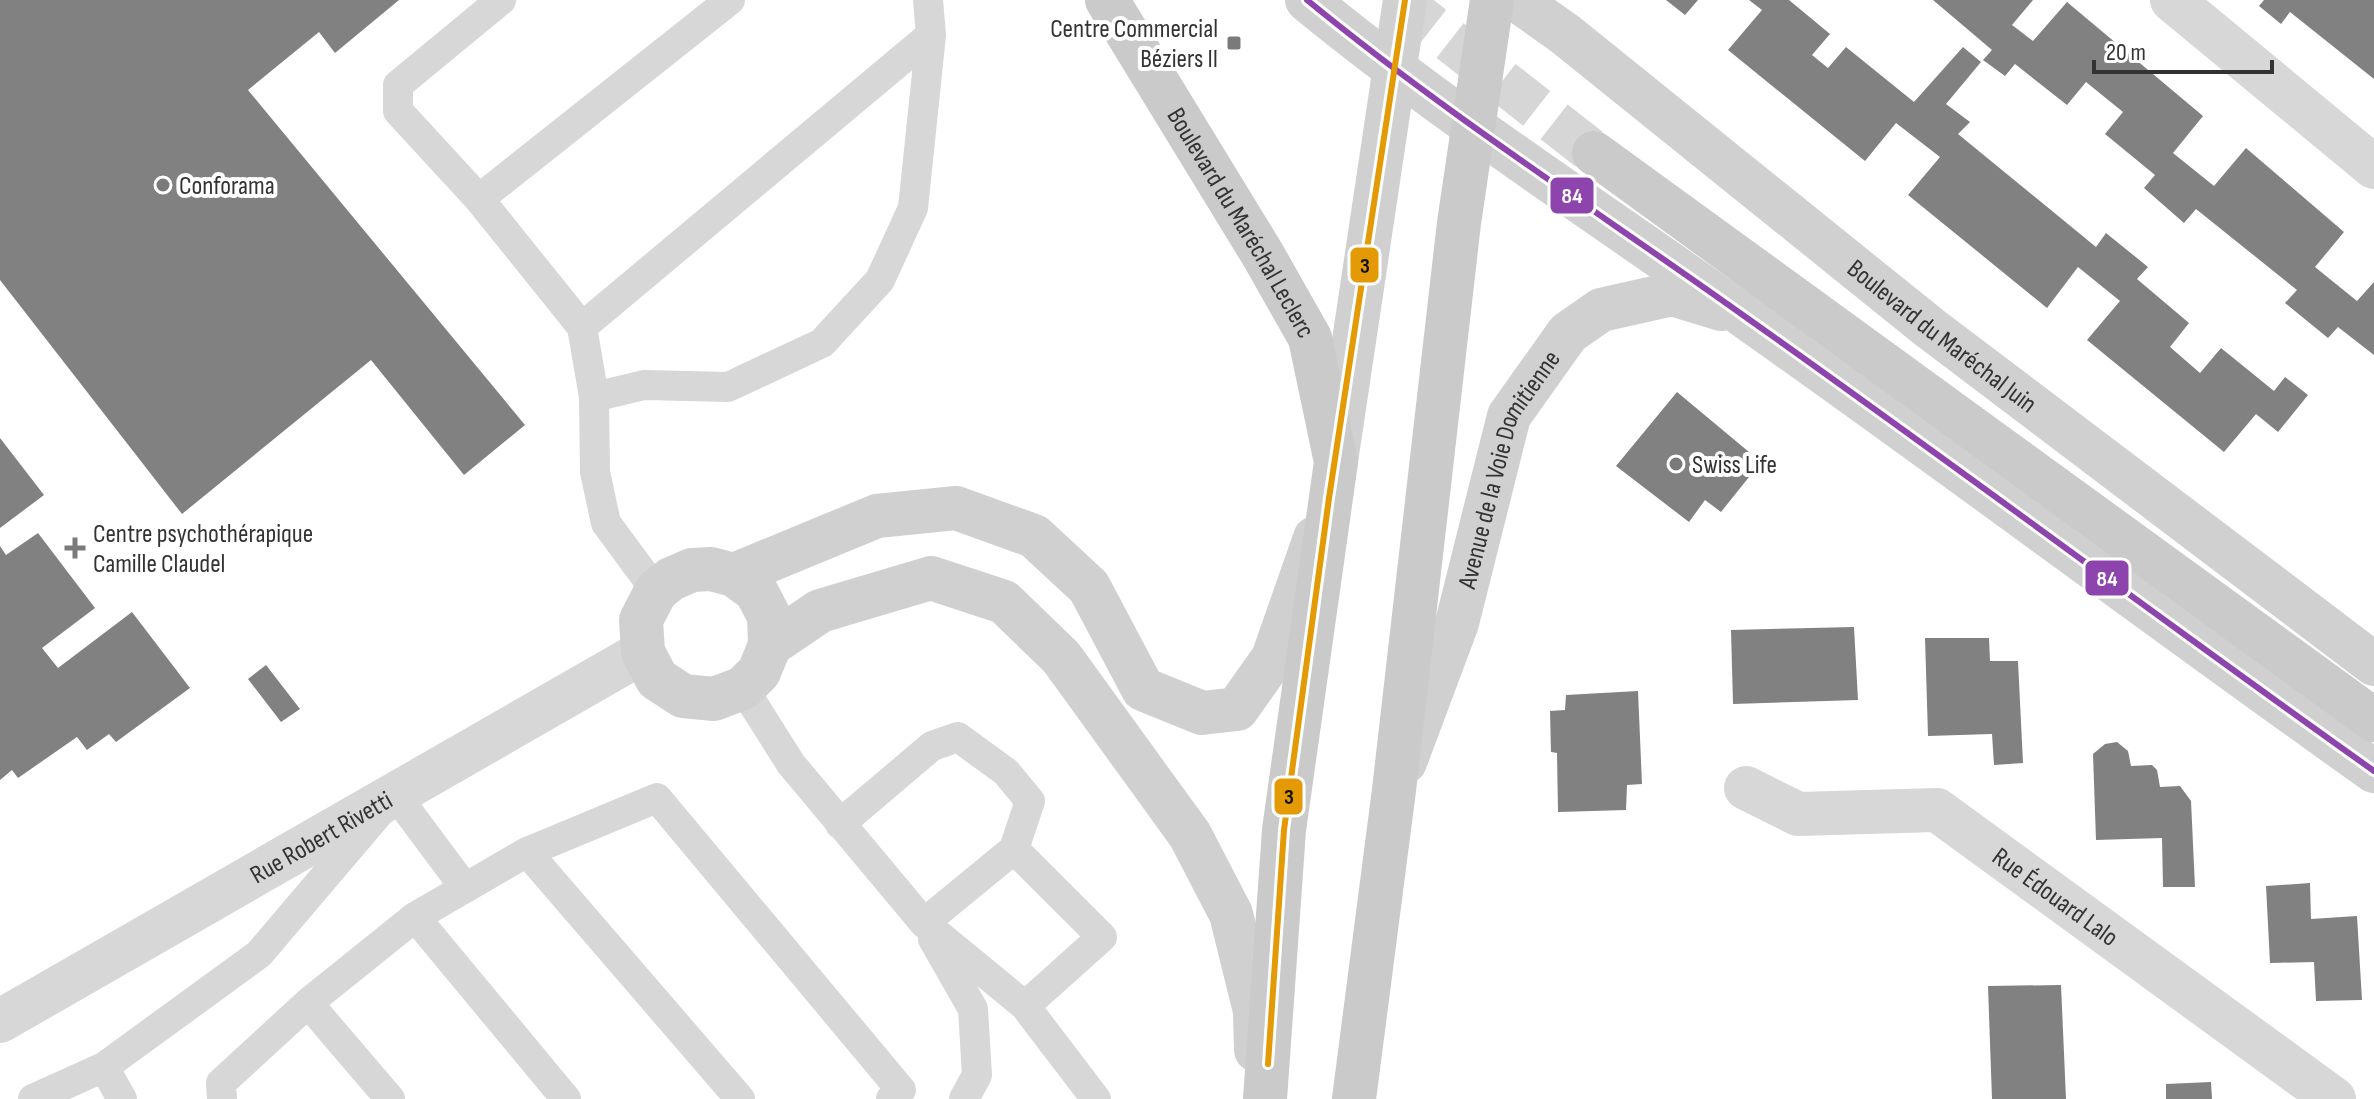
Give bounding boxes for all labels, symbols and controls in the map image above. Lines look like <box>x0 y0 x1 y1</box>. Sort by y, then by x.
place label: Centre Commercial Béziers II <box>1050 14 1218 75</box>
scale bar <box>2094 24 2272 74</box>
marker: Centre Commercial Béziers II <box>1225 34 1243 52</box>
text: 20 m <box>2106 38 2146 67</box>
street label: Boulevard du Maréchal Leclerc <box>1160 103 1321 344</box>
place label: Conforama <box>179 171 275 202</box>
marker: Conforama <box>154 176 172 194</box>
line badge: 84 <box>1549 176 1595 215</box>
text: 84 <box>1562 183 1582 210</box>
line badge: 3 <box>1349 246 1380 284</box>
text: 3 <box>1360 253 1370 280</box>
street label: Boulevard du Maréchal Juin <box>1840 254 2042 420</box>
street label: Avenue de la Voie Domitienne <box>1452 345 1568 593</box>
place label: Swiss Life <box>1692 450 1777 481</box>
marker: Swiss Life <box>1667 455 1685 473</box>
place label: Centre psychothérapique Camille Claudel <box>93 519 313 580</box>
marker: Centre psychothérapique Camille Claudel <box>64 537 86 559</box>
line badge: 84 <box>2084 559 2130 597</box>
text: 84 <box>2097 566 2117 593</box>
line badge: 3 <box>1273 777 1304 816</box>
text: 3 <box>1284 784 1294 811</box>
street label: Rue Robert Rivetti <box>245 785 398 891</box>
street label: Rue Édouard Lalo <box>1986 842 2124 954</box>

